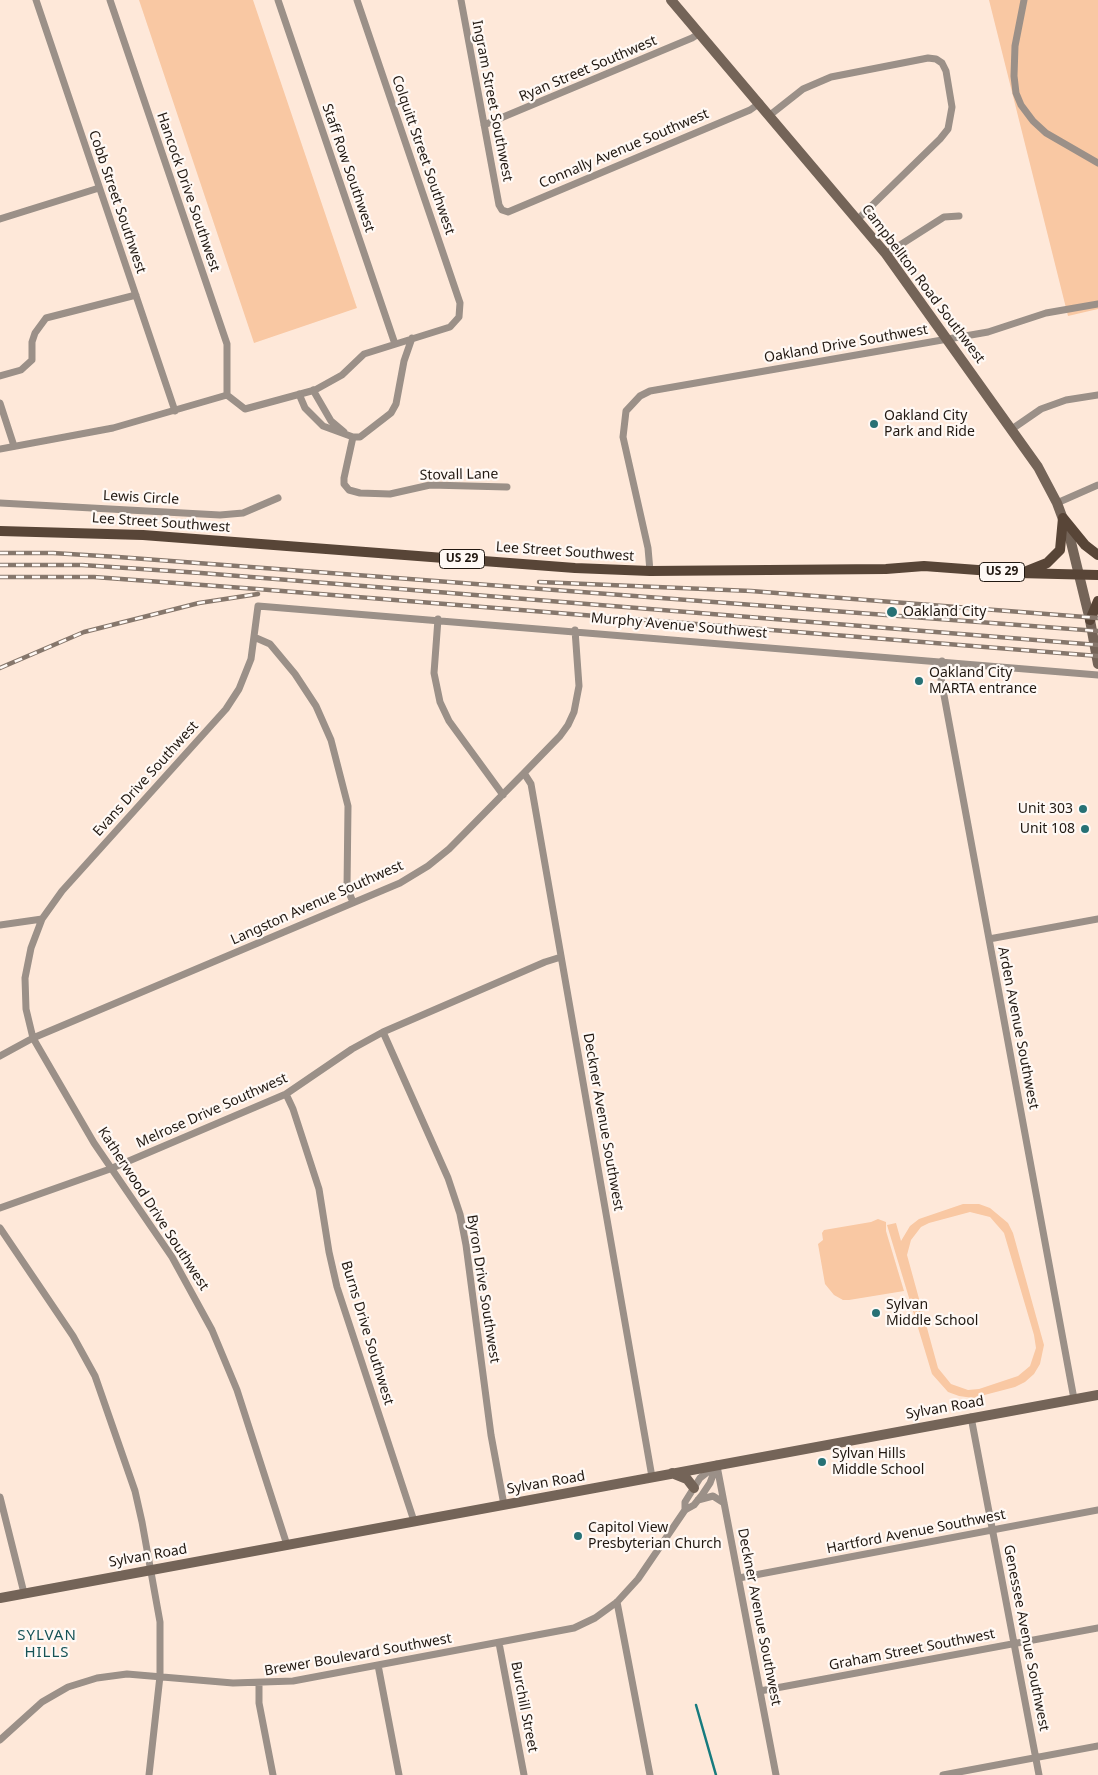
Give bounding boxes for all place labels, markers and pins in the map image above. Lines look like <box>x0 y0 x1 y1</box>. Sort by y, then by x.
place label: Oakland City Park and Ride <box>884 408 975 441</box>
marker: Oakland City Park and Ride <box>868 418 880 430</box>
place label: Oakland City <box>903 604 986 620</box>
marker: Oakland City <box>885 605 899 619</box>
place label: Oakland City MARTA entrance <box>929 665 1037 698</box>
marker: Oakland City MARTA entrance <box>913 675 925 687</box>
place label: Unit 303 <box>1018 801 1073 817</box>
marker: Unit 303 <box>1077 803 1089 815</box>
place label: Unit 108 <box>1020 821 1075 837</box>
marker: Unit 108 <box>1079 823 1091 835</box>
place label: Sylvan Middle School <box>886 1297 978 1330</box>
marker: Sylvan Middle School <box>870 1307 882 1319</box>
place label: Sylvan Hills Middle School <box>832 1446 924 1478</box>
marker: Sylvan Hills Middle School <box>816 1456 828 1468</box>
place label: Capitol View Presbyterian Church <box>588 1520 722 1552</box>
marker: Capitol View Presbyterian Church <box>572 1530 584 1542</box>

